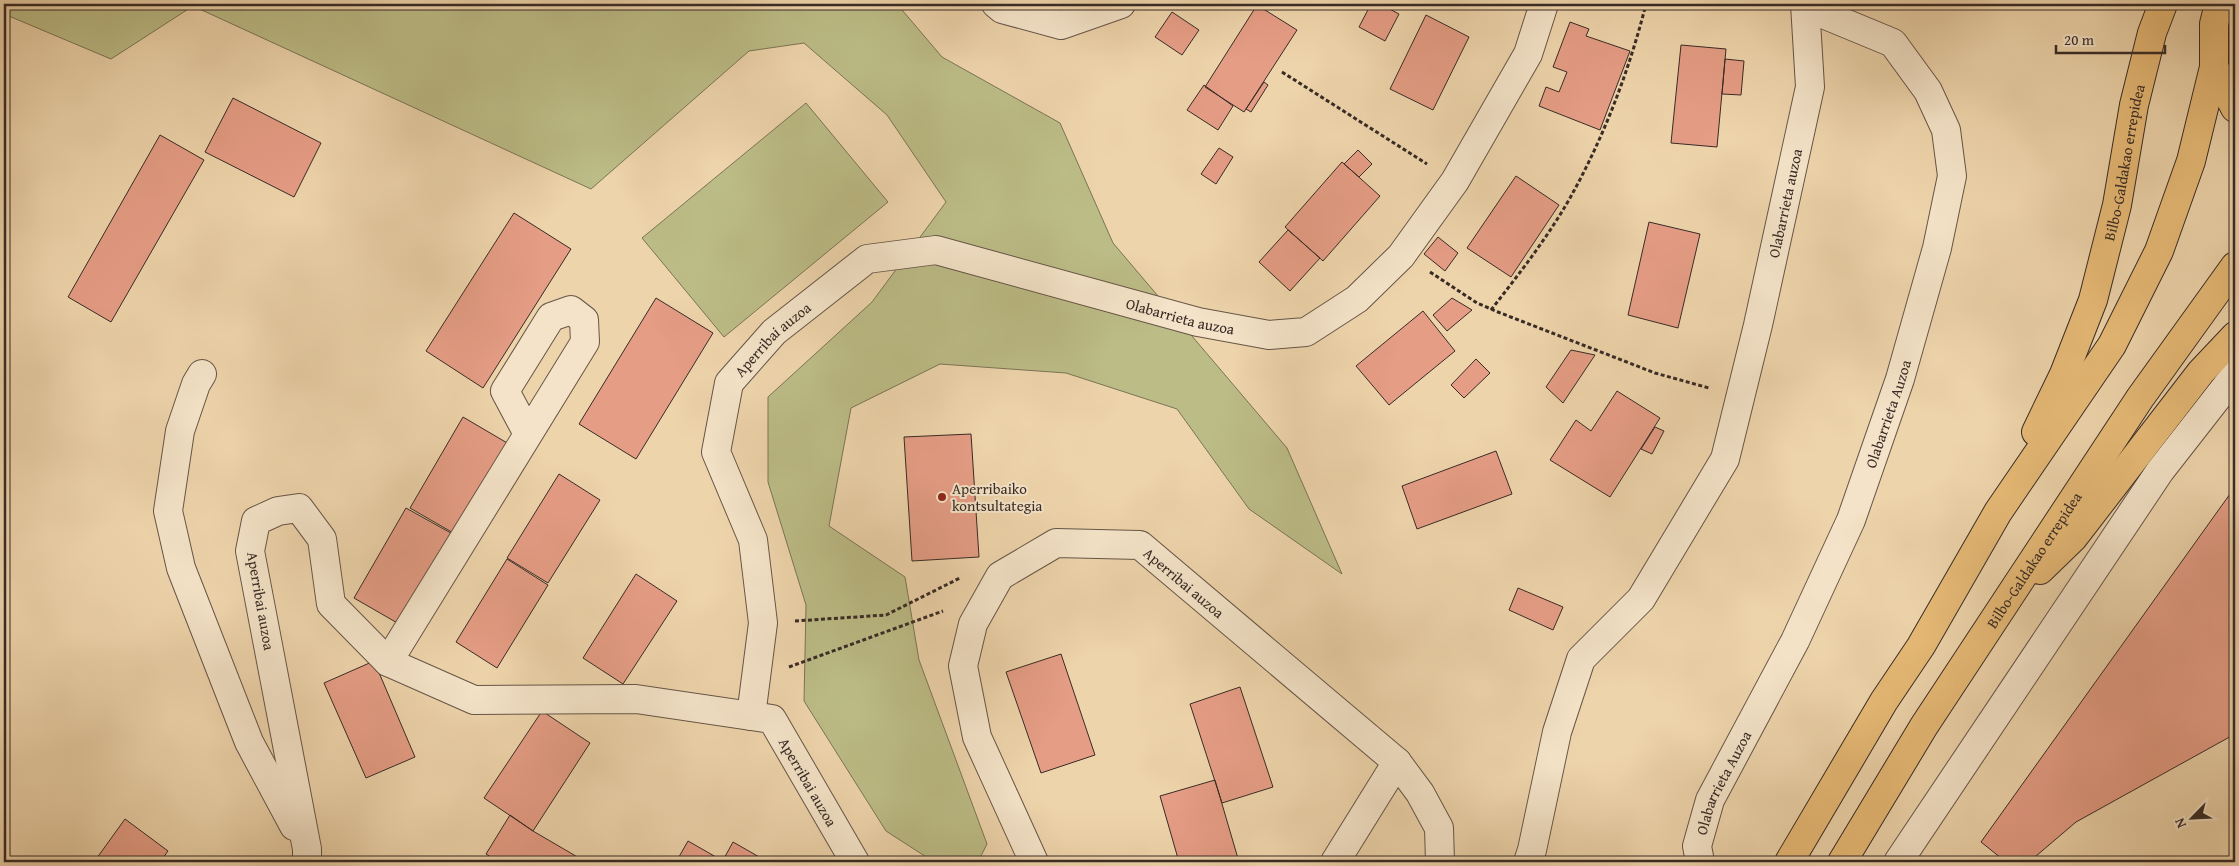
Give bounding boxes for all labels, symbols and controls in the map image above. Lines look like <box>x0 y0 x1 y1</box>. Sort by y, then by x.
scale bar <box>2056 22 2165 54</box>
text: 20 m <box>2064 29 2095 50</box>
street label: Bilbo-Galdakao errepidea <box>2098 82 2149 243</box>
street label: Olabarrieta auzoa <box>1763 147 1807 260</box>
street label: Olabarrieta auzoa <box>1124 292 1236 339</box>
street label: Aperribai auzoa <box>729 297 815 381</box>
street label: Olabarrieta Auzoa <box>1859 357 1915 471</box>
place label: Aperribaiko kontsultategia <box>952 478 1042 516</box>
street label: Bilbo-Galdakao errepidea <box>1981 487 2086 632</box>
marker: Aperribaiko kontsultategia <box>936 491 948 503</box>
street label: Aperribai auzoa <box>1139 542 1229 623</box>
street label: Aperribai auzoa <box>242 550 280 652</box>
street label: Olabarrieta Auzoa <box>1690 727 1756 837</box>
street label: Aperribai auzoa <box>774 733 843 830</box>
north arrow <box>2166 794 2216 844</box>
text: N <box>2169 814 2191 832</box>

